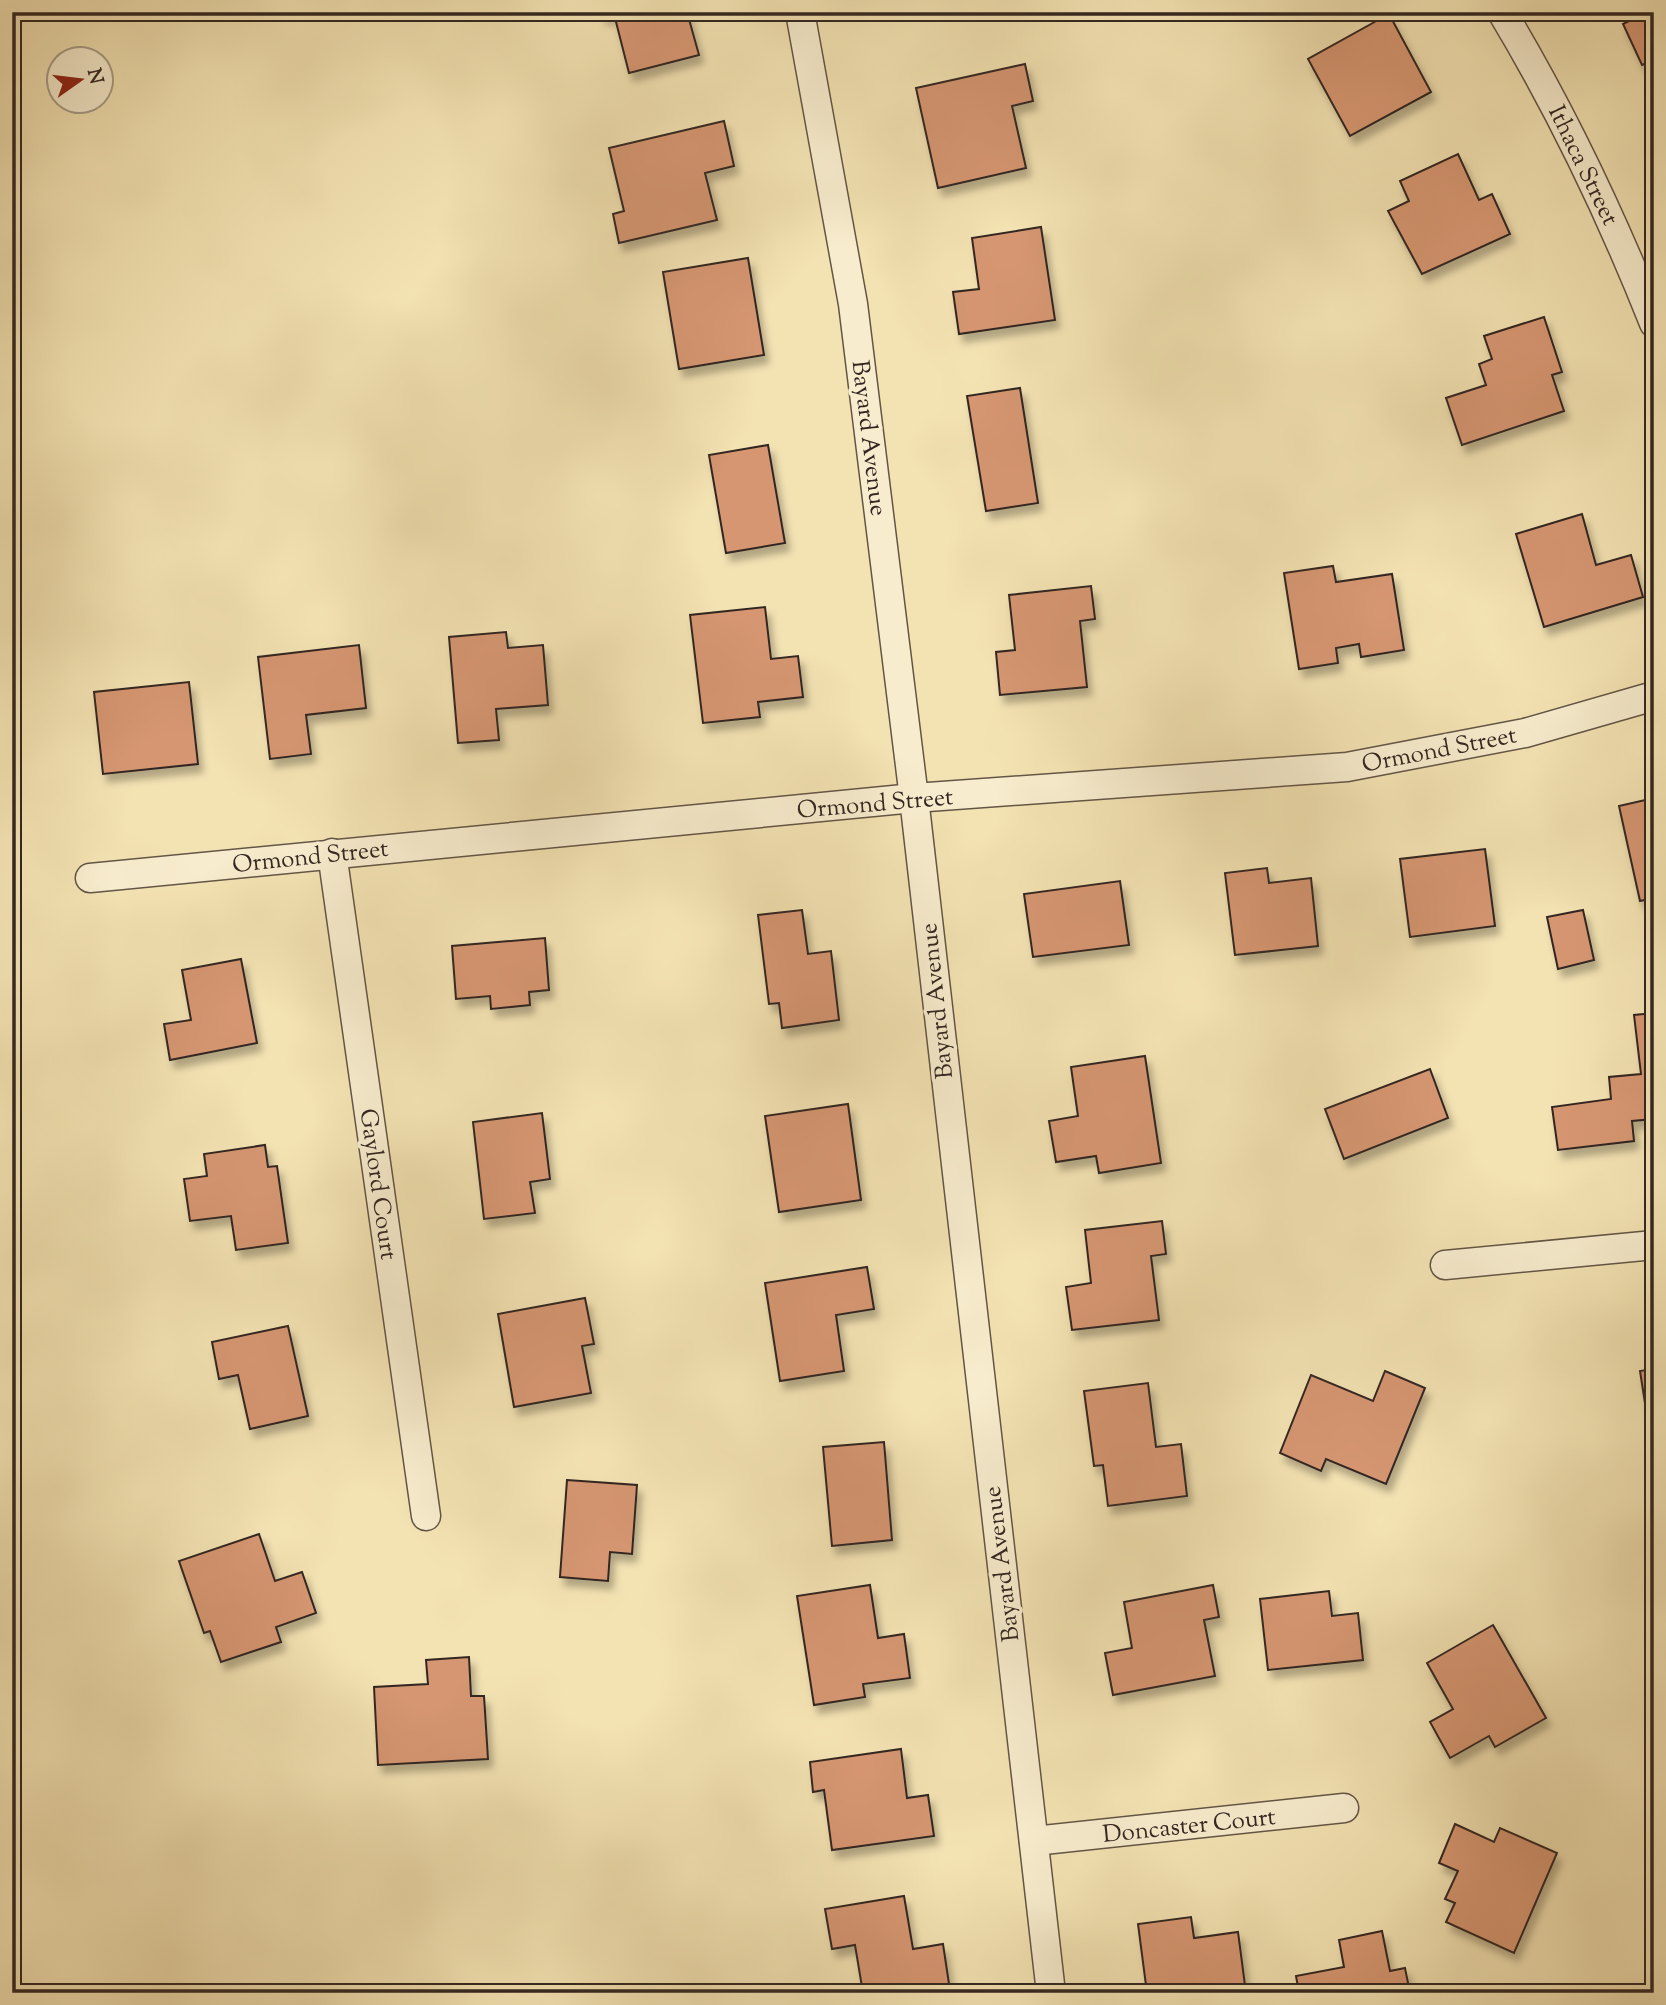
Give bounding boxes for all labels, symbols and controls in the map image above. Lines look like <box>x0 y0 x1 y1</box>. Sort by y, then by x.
north arrow <box>46 46 116 116</box>
text: N <box>79 66 109 87</box>
street label: Ithaca Street <box>1538 100 1626 232</box>
street label: Bayard Avenue <box>842 359 894 518</box>
street label: Ormond Street <box>1359 719 1520 783</box>
street label: Ormond Street <box>796 781 955 829</box>
street label: Ormond Street <box>230 833 390 883</box>
street label: Bayard Avenue <box>913 921 963 1080</box>
street label: Gaylord Court <box>350 1107 404 1262</box>
street label: Bayard Avenue <box>977 1484 1029 1643</box>
street label: Doncaster Court <box>1101 1801 1277 1853</box>

